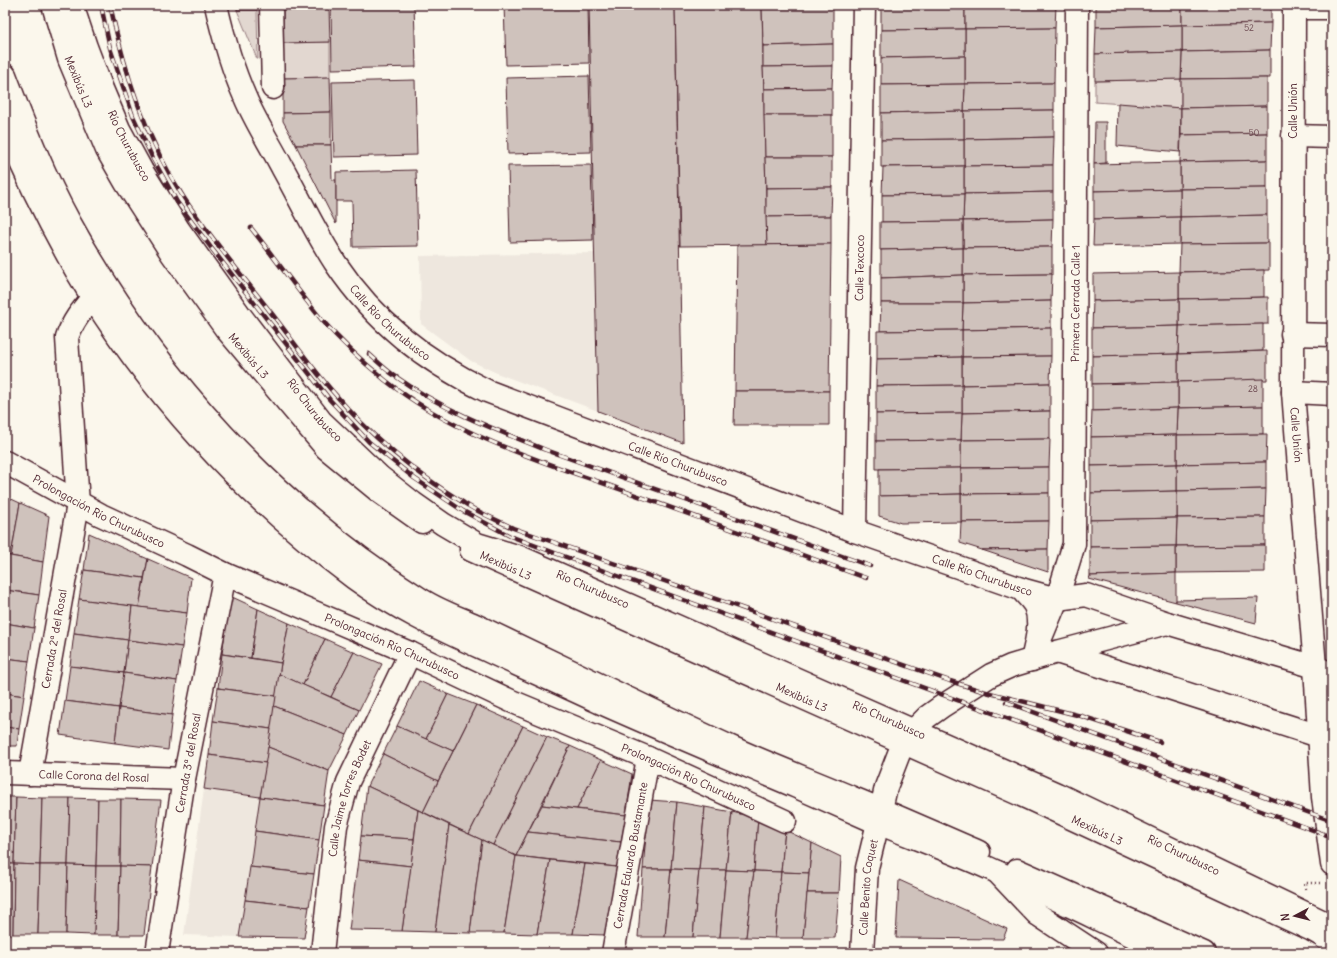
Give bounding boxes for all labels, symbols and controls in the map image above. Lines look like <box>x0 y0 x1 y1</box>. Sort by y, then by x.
house number: 52 <box>1244 22 1254 33</box>
street label: Mexibús L3 <box>61 54 96 110</box>
street label: Calle Unión <box>1286 83 1300 139</box>
street label: Río Churubusco <box>105 108 154 184</box>
house number: 50 <box>1248 127 1260 138</box>
street label: Calle Texcoco <box>852 235 867 301</box>
street label: Primera Cerrada Calle 1 <box>1068 245 1083 362</box>
street label: Calle Río Churubusco <box>347 282 433 363</box>
street label: Mexibús L3 <box>225 330 272 381</box>
street label: Río Churubusco <box>284 376 345 445</box>
house number: 28 <box>1248 383 1258 394</box>
street label: Calle Unión <box>1287 407 1306 463</box>
street label: Calle Río Churubusco <box>626 438 730 489</box>
street label: Prolongación Río Churubusco <box>30 472 167 551</box>
street label: Mexibús L3 <box>478 548 534 583</box>
street label: Calle Río Churubusco <box>930 551 1034 599</box>
street label: Río Churubusco <box>554 567 631 611</box>
street label: Cerrada 2ª del Rosal <box>38 588 70 690</box>
street label: Prolongación Río Churubusco <box>322 610 462 682</box>
street label: Mexibús L3 <box>774 680 830 715</box>
street label: Río Churubusco <box>850 698 928 742</box>
street label: Cerrada 3ª del Rosal <box>172 712 204 814</box>
street label: Calle Jaime Torres Bodet <box>326 737 374 858</box>
street label: Prolongación Río Churubusco <box>619 741 758 814</box>
street label: Calle Corona del Rosal <box>39 767 149 785</box>
street label: Cerrada Eduardo Bustamante <box>610 781 651 930</box>
street label: Mexibús L3 <box>1069 812 1125 848</box>
street label: Río Churubusco <box>1145 831 1222 878</box>
street label: Calle Benito Coquet <box>856 838 881 936</box>
north arrow <box>1275 896 1315 936</box>
text: N <box>1278 913 1292 922</box>

